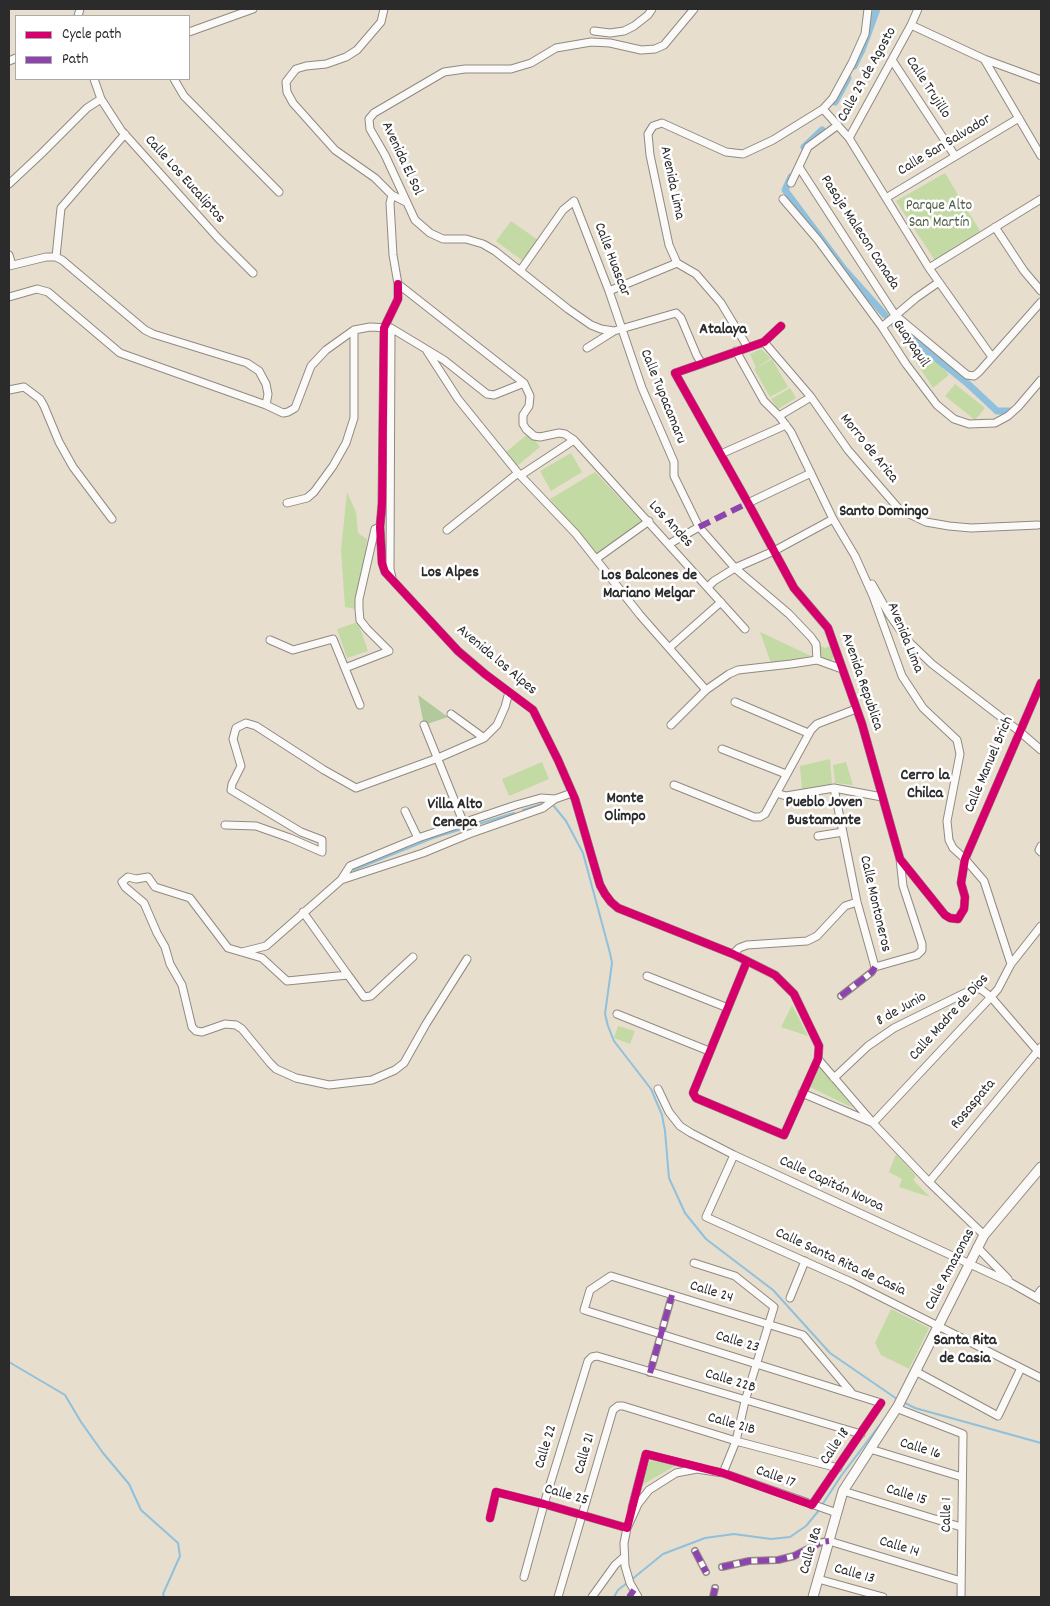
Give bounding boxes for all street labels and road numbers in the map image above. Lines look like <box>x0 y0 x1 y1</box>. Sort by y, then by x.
street label: Calle 29 de Agosto <box>835 24 901 126</box>
street label: Calle Trujillo <box>900 54 954 122</box>
street label: Calle San Salvador <box>895 111 995 181</box>
street label: Avenida El Sol <box>376 119 426 199</box>
street label: Calle Los Eucaliptos <box>140 132 228 228</box>
street label: Avenida Lima <box>654 145 688 221</box>
street label: Pasaje Malecon Canada <box>815 172 903 294</box>
street label: Calle Huascar <box>589 220 633 300</box>
street label: Guayaquil <box>888 317 932 371</box>
street label: Calle Tupacamaru <box>635 347 689 447</box>
street label: Morro de Arica <box>835 411 901 487</box>
street label: Los Andes <box>644 498 696 552</box>
street label: Avenida Lima <box>882 600 926 676</box>
street label: Avenida los Alpes <box>452 622 540 700</box>
street label: Avenida Republica <box>836 631 886 733</box>
street label: Calle Manuel Brich <box>962 714 1018 816</box>
street label: Calle Montoneros <box>854 854 894 954</box>
street label: Calle Madre de Dios <box>906 971 994 1065</box>
street label: 8 de Junio <box>874 989 930 1031</box>
street label: Rosaspata <box>948 1076 1000 1134</box>
street label: Calle Capitán Novoa <box>776 1153 886 1217</box>
street label: Calle Santa Rita de Casia <box>772 1225 908 1301</box>
street label: Calle Amazonas <box>922 1226 980 1314</box>
street label: Calle 24 <box>687 1278 735 1308</box>
street label: Calle 23 <box>713 1328 761 1358</box>
street label: Calle 22B <box>703 1366 757 1398</box>
street label: Calle 21B <box>705 1410 757 1440</box>
street label: Calle 22 <box>532 1423 562 1471</box>
street label: Calle 18 <box>817 1425 855 1469</box>
street label: Calle 21 <box>572 1432 600 1476</box>
street label: Calle 16 <box>897 1435 943 1465</box>
street label: Calle 17 <box>753 1463 797 1493</box>
street label: Calle 25 <box>542 1481 590 1511</box>
street label: Calle 15 <box>883 1481 929 1511</box>
street label: Calle 1 <box>939 1497 957 1533</box>
street label: Calle 18a <box>797 1525 827 1577</box>
street label: Calle 14 <box>877 1533 921 1563</box>
street label: Calle 13 <box>832 1561 876 1589</box>

